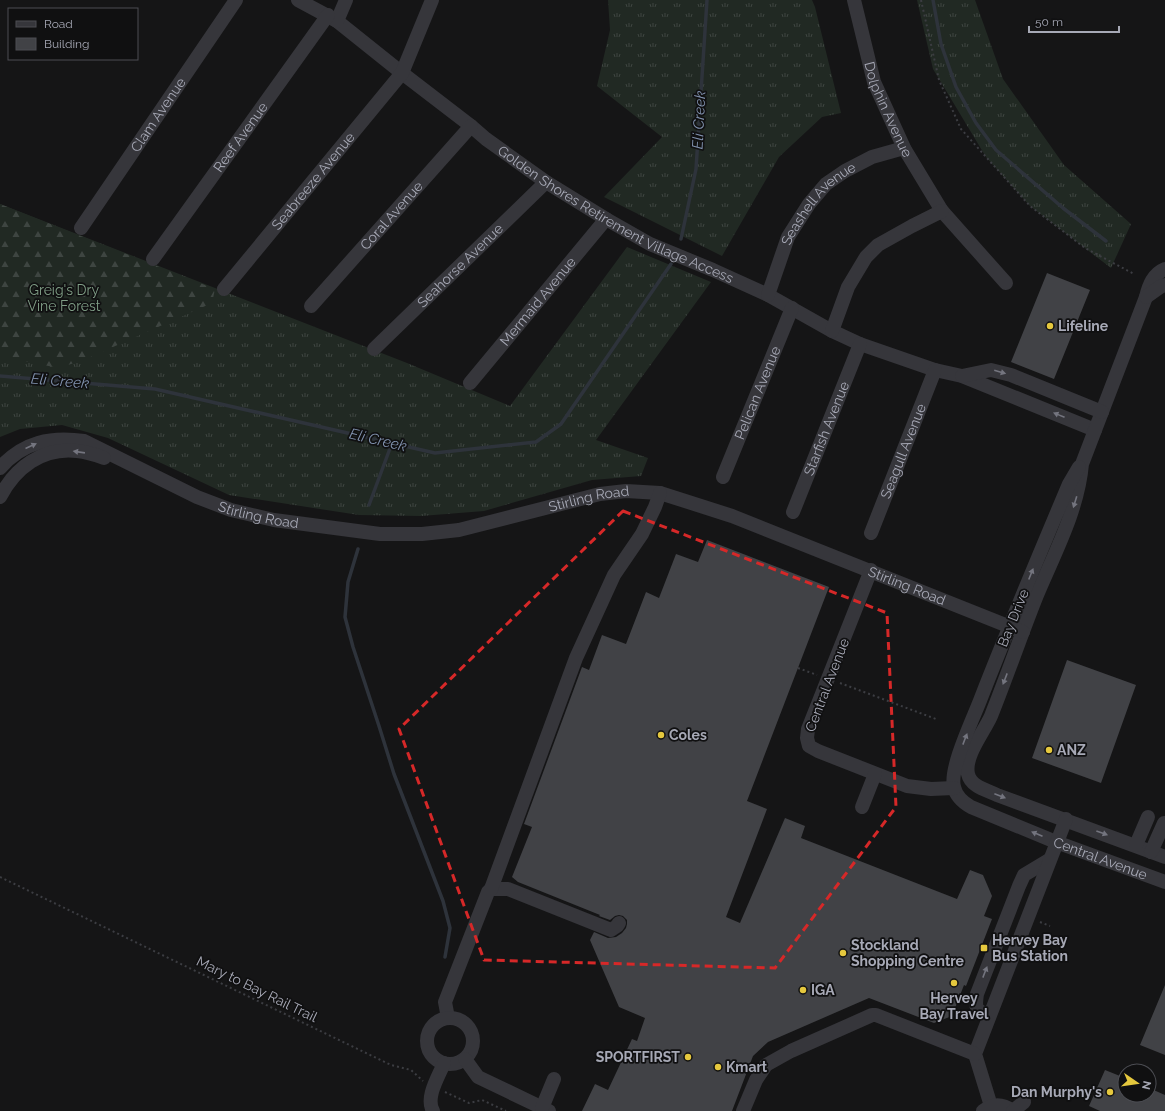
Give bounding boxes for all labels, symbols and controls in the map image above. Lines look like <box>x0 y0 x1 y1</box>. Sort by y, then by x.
legend <box>8 8 138 60</box>
scale bar <box>1029 8 1119 34</box>
text: 50 m <box>1035 15 1063 29</box>
text: Road <box>44 17 73 31</box>
text: Building <box>44 37 90 51</box>
street label: Dolphin Avenue <box>861 60 916 160</box>
street label: Clam Avenue <box>127 75 189 155</box>
water label: Eli Creek <box>688 90 710 150</box>
street label: Reef Avenue <box>210 99 271 175</box>
street label: Seabreeze Avenue <box>268 129 358 233</box>
street label: Golden Shores Retirement Village Access <box>495 142 736 286</box>
street label: Seashell Avenue <box>778 159 858 247</box>
street label: Coral Avenue <box>357 178 426 253</box>
street label: Seahorse Avenue <box>414 220 506 311</box>
street label: Mermaid Avenue <box>496 254 579 349</box>
park label: Greig's Dry Vine Forest <box>28 282 101 314</box>
place label: Lifeline <box>1058 318 1109 334</box>
marker: Lifeline <box>1045 321 1055 331</box>
street label: Pelican Avenue <box>731 344 784 442</box>
water label: Eli Creek <box>30 369 90 393</box>
one-way arrow <box>995 369 1007 375</box>
street label: Starfish Avenue <box>800 379 852 478</box>
street label: Seagull Avenue <box>877 401 929 501</box>
one-way arrow <box>1052 412 1064 418</box>
water label: Eli Creek <box>347 425 409 455</box>
one-way arrow <box>26 443 37 449</box>
one-way arrow <box>73 449 85 455</box>
street label: Stirling Road <box>547 483 630 515</box>
one-way arrow <box>1072 496 1078 508</box>
street label: Stirling Road <box>216 498 300 531</box>
street label: Stirling Road <box>866 563 948 608</box>
one-way arrow <box>1028 567 1034 579</box>
street label: Bay Drive <box>994 587 1032 649</box>
street label: Central Avenue <box>802 636 852 734</box>
one-way arrow <box>1001 673 1007 685</box>
place label: Coles <box>669 727 707 743</box>
marker: Coles <box>656 730 666 740</box>
one-way arrow <box>963 732 969 744</box>
place label: ANZ <box>1057 742 1086 758</box>
marker: ANZ <box>1044 745 1054 755</box>
one-way arrow <box>995 793 1007 799</box>
one-way arrow <box>1030 830 1042 836</box>
one-way arrow <box>1097 830 1109 836</box>
street label: Central Avenue <box>1051 834 1149 883</box>
place label: Hervey Bay Bus Station <box>992 932 1068 964</box>
place label: Stockland Shopping Centre <box>851 937 965 969</box>
marker: Hervey Bay Bus Station <box>979 943 989 953</box>
marker: Stockland Shopping Centre <box>838 948 848 958</box>
street label: Mary to Bay Rail Trail <box>194 953 320 1025</box>
one-way arrow <box>983 966 989 978</box>
marker: Hervey Bay Travel <box>949 978 959 988</box>
place label: IGA <box>811 982 835 998</box>
marker: IGA <box>798 985 808 995</box>
place label: Hervey Bay Travel <box>920 990 989 1022</box>
place label: SPORTFIRST <box>596 1049 680 1065</box>
marker: SPORTFIRST <box>683 1052 693 1062</box>
place label: Kmart <box>726 1059 768 1075</box>
marker: Kmart <box>713 1062 723 1072</box>
north arrow <box>1117 1063 1157 1103</box>
text: N <box>1139 1080 1154 1091</box>
place label: Dan Murphy's <box>1011 1084 1102 1100</box>
marker: Dan Murphy's <box>1105 1087 1115 1097</box>

